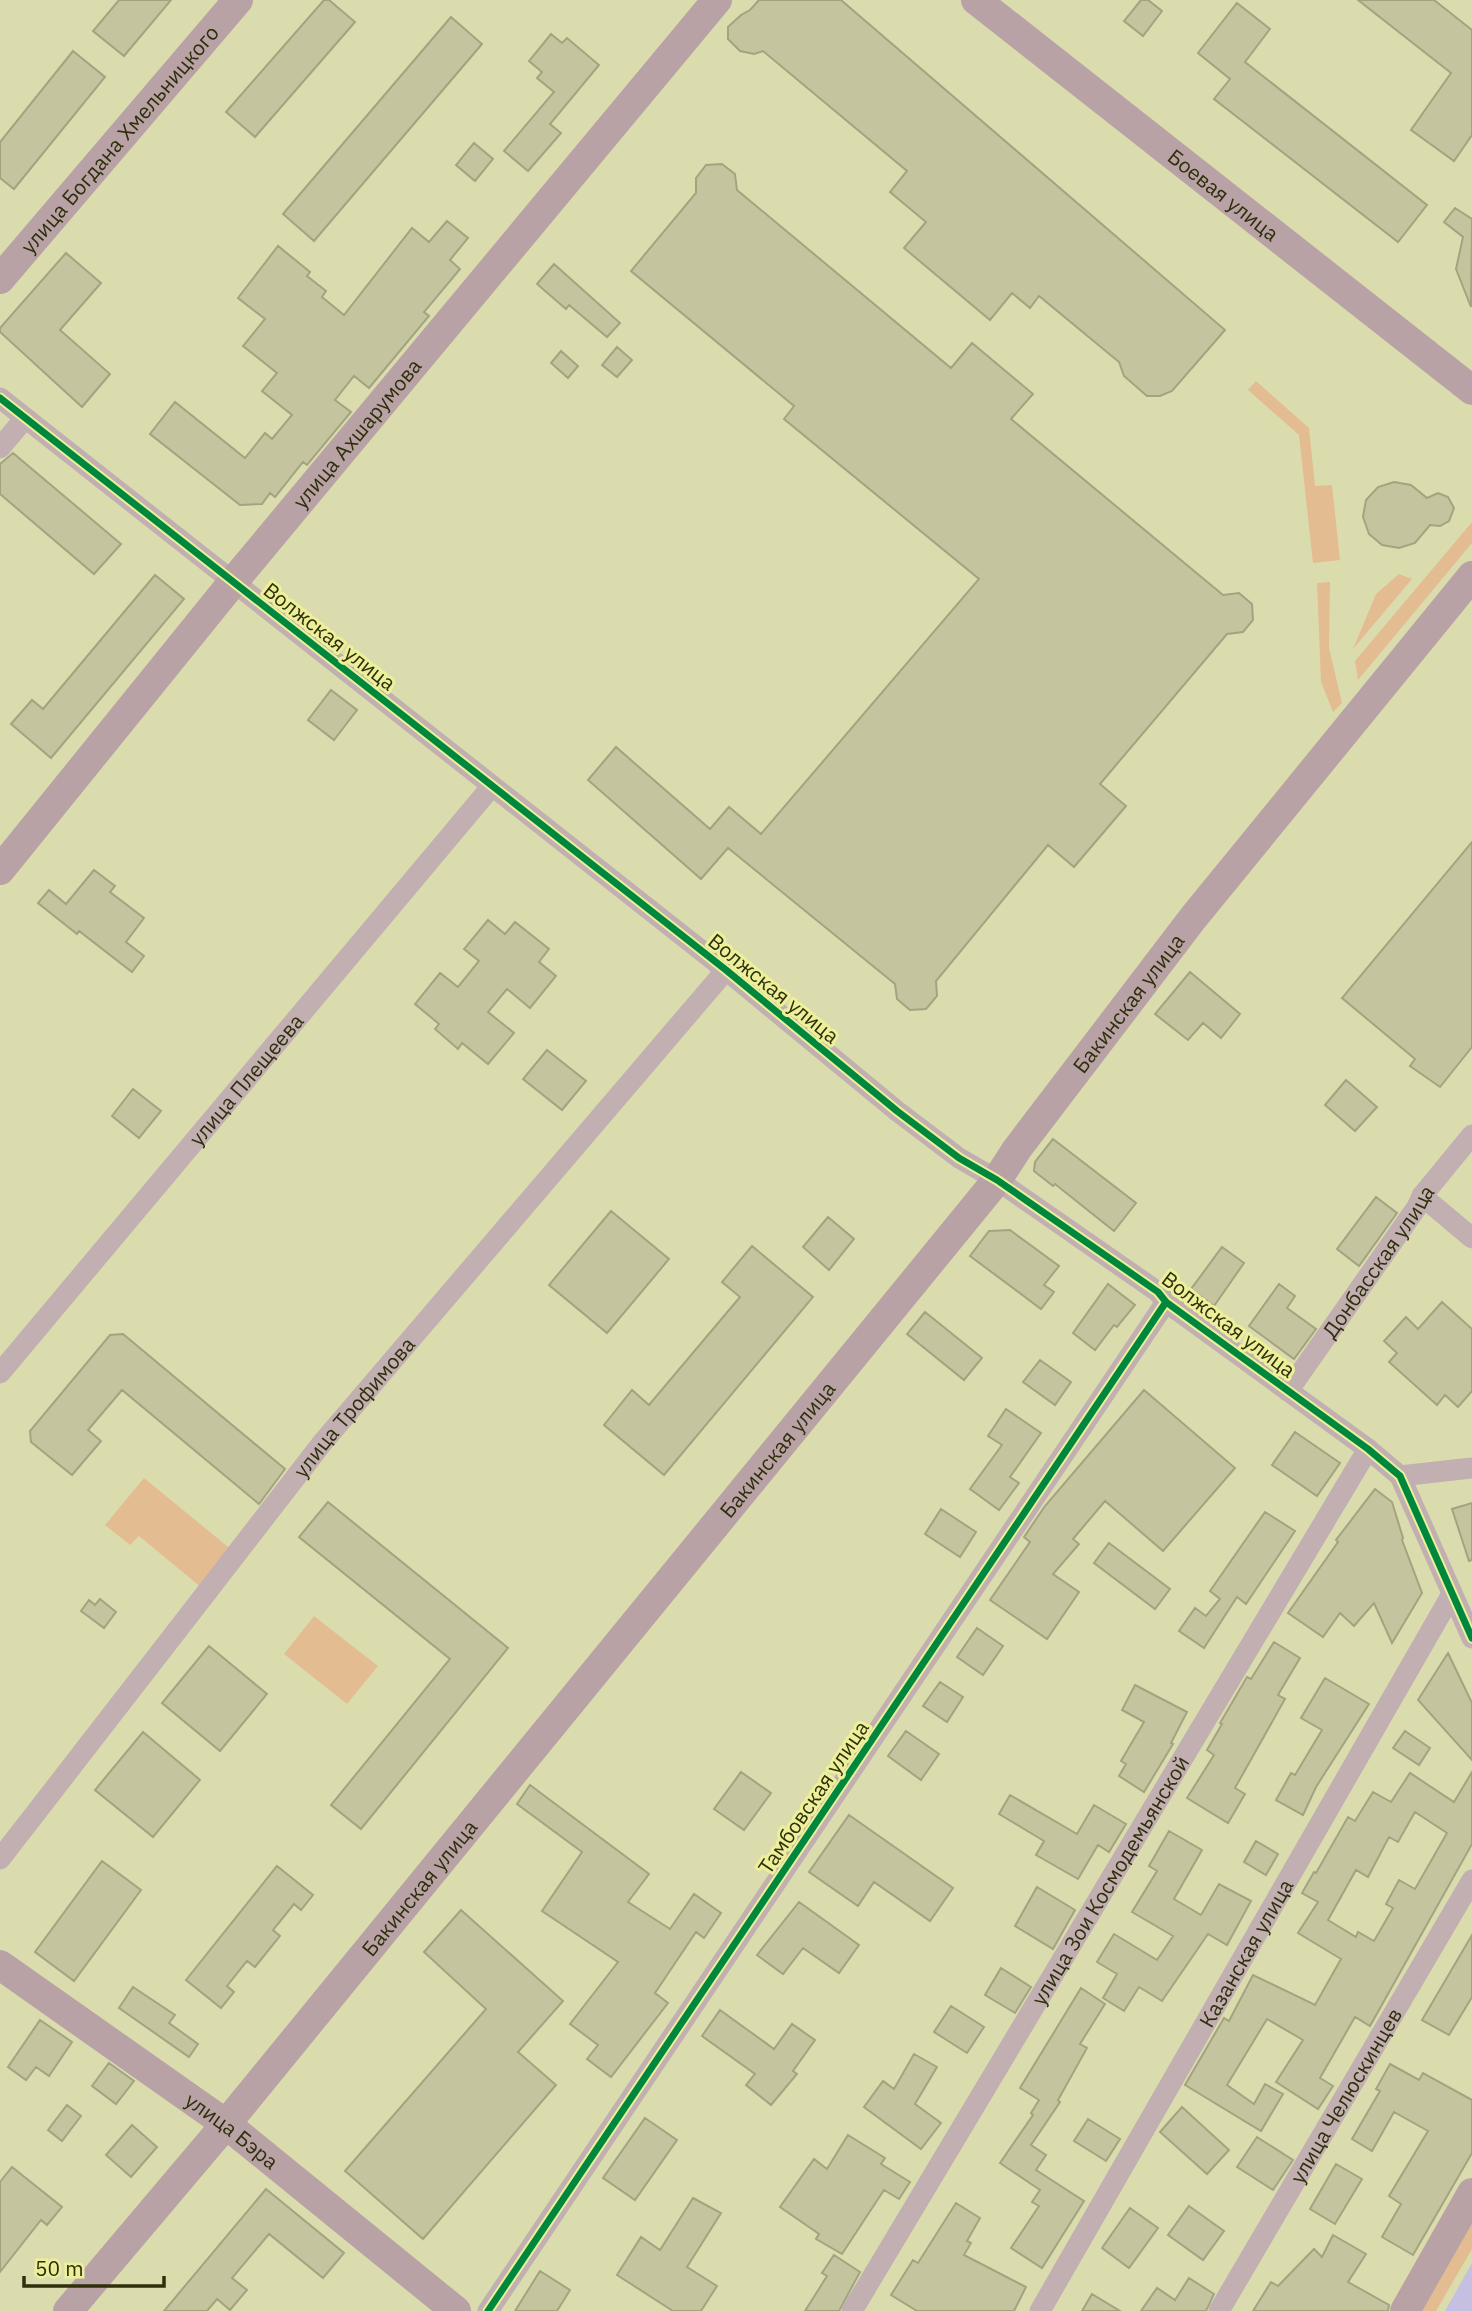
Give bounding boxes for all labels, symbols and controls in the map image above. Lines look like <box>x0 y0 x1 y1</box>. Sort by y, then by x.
street label: улица Богдана Хмельницкого <box>14 19 225 259</box>
street label: Боевая улица <box>1162 142 1285 247</box>
street label: улица Ахшарумова <box>286 352 427 514</box>
street label: Волжская улица <box>258 576 402 696</box>
street label: Волжская улица <box>703 927 845 1049</box>
street label: Бакинская улица <box>1066 928 1190 1079</box>
street label: улица Плещеева <box>182 1007 310 1151</box>
street label: Донбасская улица <box>1315 1178 1440 1344</box>
street label: Волжская улица <box>1156 1264 1302 1384</box>
street label: улица Трофимова <box>287 1331 421 1483</box>
street label: Бакинская улица <box>713 1375 841 1523</box>
street label: Тамбовская улица <box>751 1715 875 1879</box>
street label: улица Зои Космодемьянской <box>1024 1750 1195 2010</box>
street label: Бакинская улица <box>355 1814 483 1962</box>
street label: Казанская улица <box>1192 1874 1299 2032</box>
street label: улица Челюскинцев <box>1283 2002 1408 2188</box>
street label: улица Бэра <box>180 2086 285 2175</box>
scale bar <box>24 2244 164 2288</box>
text: 50 m <box>35 2254 84 2282</box>

